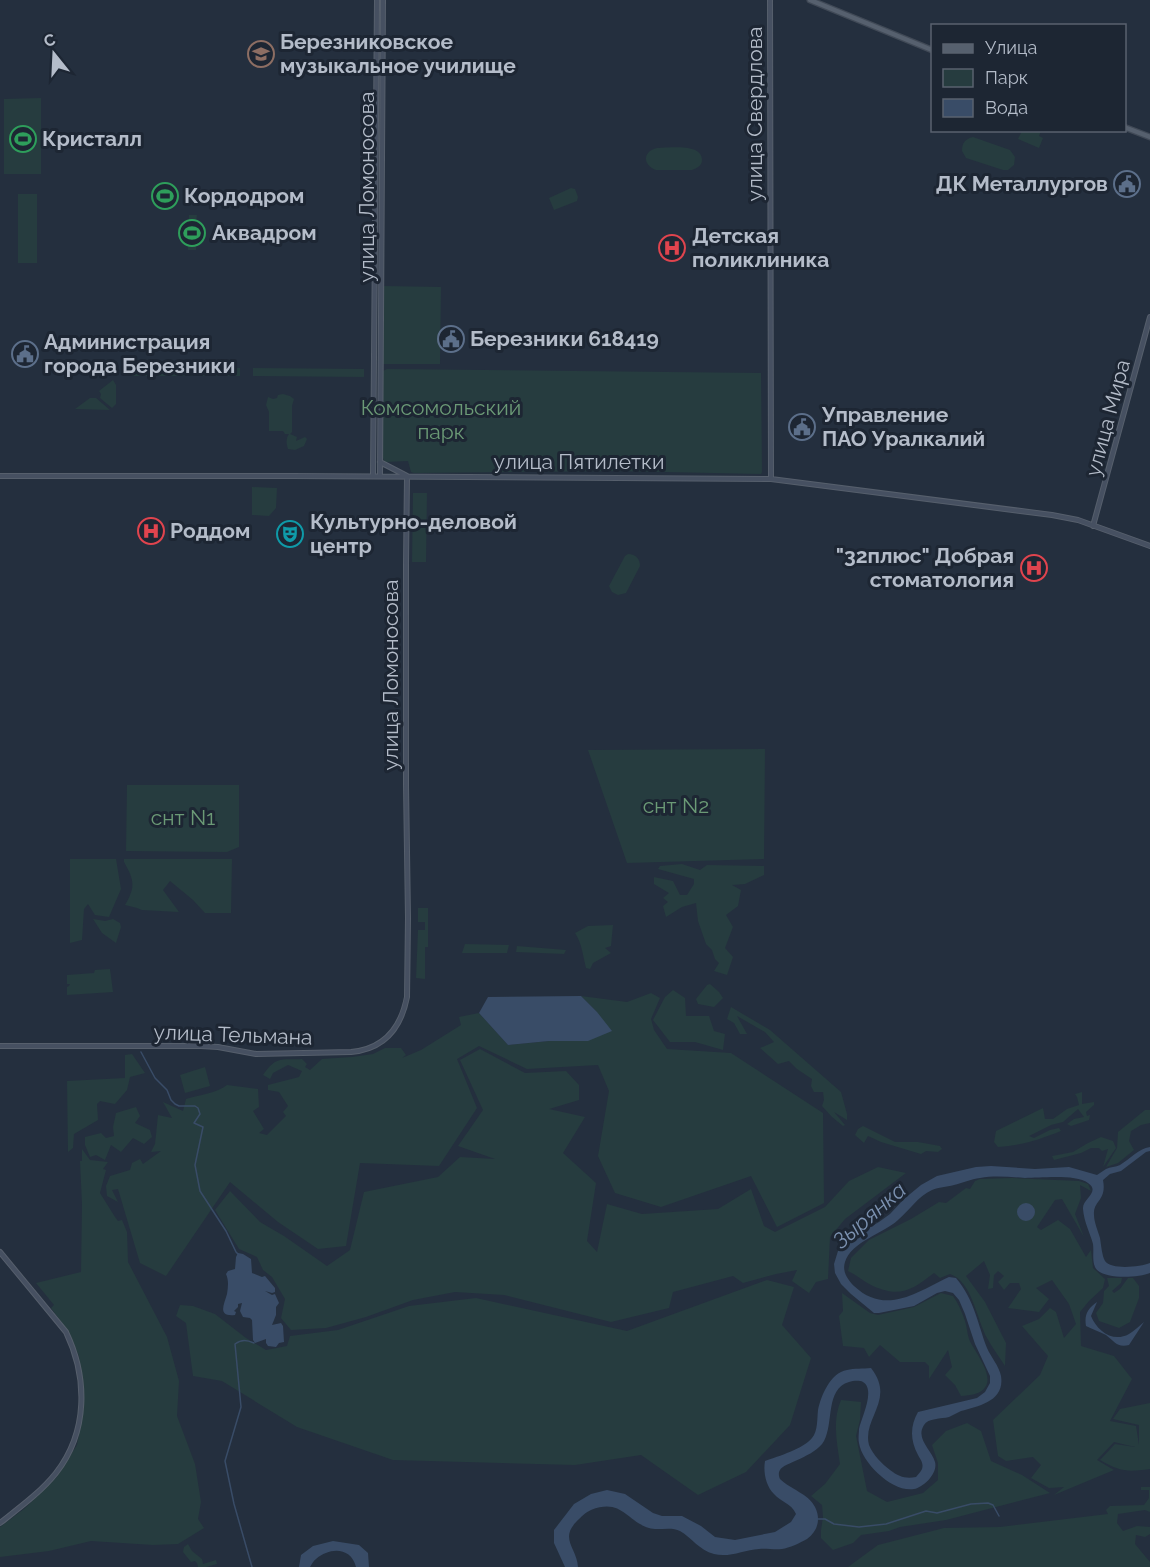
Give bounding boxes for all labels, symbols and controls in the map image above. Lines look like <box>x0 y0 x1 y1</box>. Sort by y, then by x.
north arrow <box>24 24 84 84</box>
legend <box>931 24 1126 132</box>
street label: улица Свердлова <box>742 27 767 202</box>
text: С <box>41 29 58 51</box>
place label: Березниковское музыкальное училище <box>280 29 516 78</box>
text: Улица <box>985 37 1037 58</box>
school or university icon: Березниковское музыкальное училище <box>246 39 276 69</box>
text: Парк <box>985 67 1028 88</box>
street label: улица Ломоносова <box>354 91 379 283</box>
text: Вода <box>985 97 1028 118</box>
sports icon: Кристалл <box>8 124 38 154</box>
place label: Кристалл <box>42 126 142 151</box>
public building icon: ДК Металлургов <box>1112 169 1142 199</box>
place label: ДК Металлургов <box>936 171 1108 196</box>
sports icon: Кордодром <box>150 181 180 211</box>
place label: Кордодром <box>184 183 304 208</box>
sports icon: Аквадром <box>177 218 207 248</box>
place label: Аквадром <box>212 220 317 245</box>
place label: Детская поликлиника <box>692 223 829 272</box>
hospital icon: Детская поликлиника <box>657 233 687 263</box>
public building icon: Березники 618419 <box>436 324 466 354</box>
place label: Березники 618419 <box>470 326 659 351</box>
place label: Администрация города Березники <box>44 329 235 378</box>
public building icon: Администрация города Березники <box>10 339 40 369</box>
street label: улица Мира <box>1080 357 1135 479</box>
park label: Комсомольский парк <box>361 395 521 444</box>
place label: Управление ПАО Уралкалий <box>821 402 985 451</box>
public building icon: Управление ПАО Уралкалий <box>787 412 817 442</box>
street label: улица Пятилетки <box>494 449 664 474</box>
place label: Культурно-деловой центр <box>310 509 517 558</box>
hospital icon: Роддом <box>136 516 166 546</box>
place label: Роддом <box>170 518 250 543</box>
theatre icon: Культурно-деловой центр <box>275 519 305 549</box>
place label: "32плюс" Добрая стоматология <box>836 543 1014 592</box>
hospital icon: "32плюс" Добрая стоматология <box>1019 553 1049 583</box>
street label: улица Ломоносова <box>378 579 403 771</box>
park label: снт N2 <box>643 793 709 818</box>
park label: снт N1 <box>151 805 215 830</box>
street label: улица Тельмана <box>153 1019 313 1050</box>
water label: Зырянка <box>827 1176 911 1254</box>

